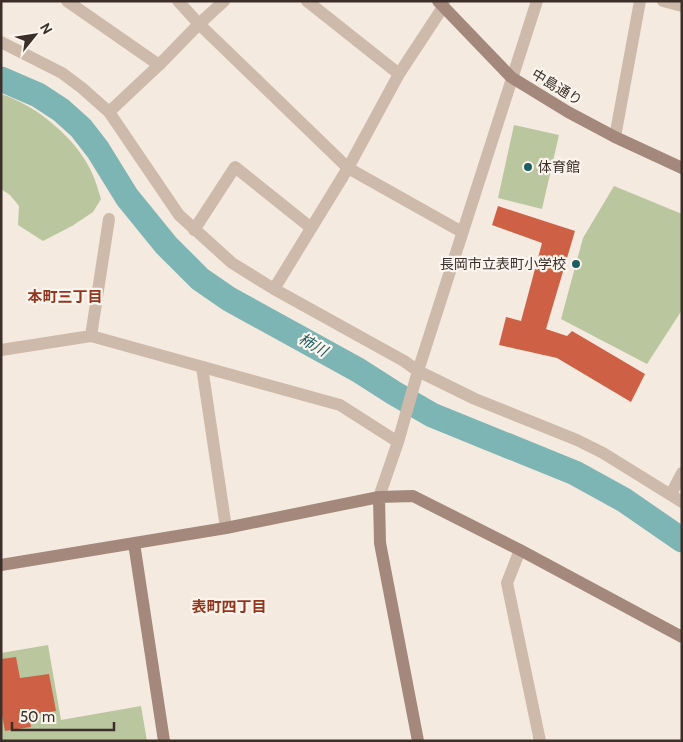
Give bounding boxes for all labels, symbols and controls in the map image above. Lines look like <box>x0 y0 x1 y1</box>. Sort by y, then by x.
north arrow <box>10 10 60 60</box>
text: N <box>36 20 57 37</box>
street label: 中島通り <box>528 65 586 109</box>
place label: 体育館 <box>538 158 580 176</box>
marker: 体育館 <box>522 161 534 173</box>
place label: 長岡市立表町小学校 <box>440 255 566 273</box>
marker: 長岡市立表町小学校 <box>570 258 582 270</box>
district label: 本町三丁目 <box>27 288 103 306</box>
water label: 柿川 <box>296 330 332 361</box>
district label: 表町四丁目 <box>191 598 267 616</box>
scale bar <box>12 700 115 732</box>
text: 50 m <box>20 708 55 726</box>

